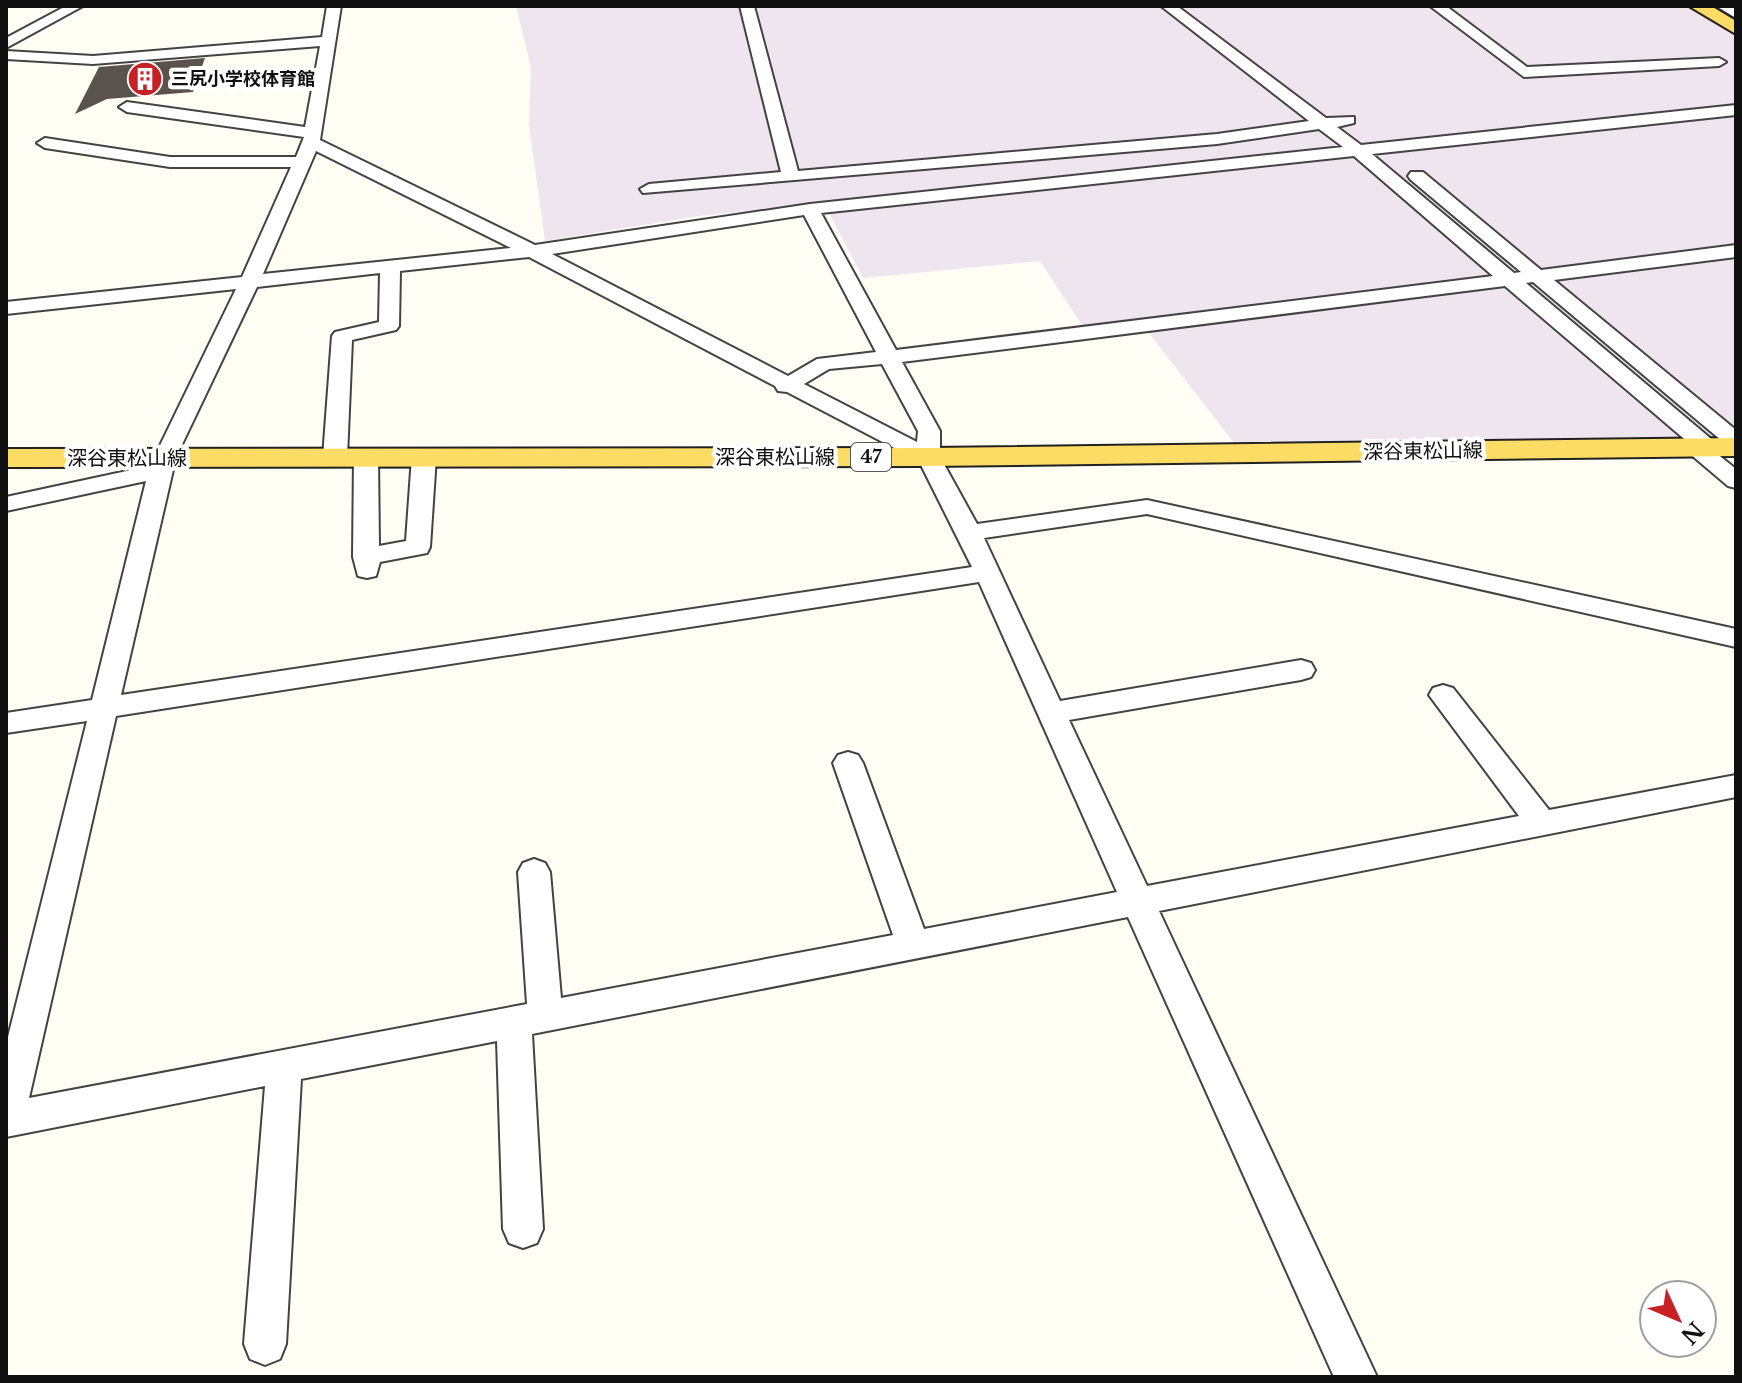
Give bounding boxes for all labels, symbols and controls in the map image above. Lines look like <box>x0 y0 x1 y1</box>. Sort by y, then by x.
building icon: 三尻小学校体育館 <box>126 60 164 98</box>
place label: 三尻小学校体育館 <box>171 68 315 90</box>
street label: 深谷東松山線 <box>1363 438 1483 464</box>
road number: 47 <box>851 443 891 471</box>
street label: 深谷東松山線 <box>715 445 835 469</box>
street label: 深谷東松山線 <box>67 446 187 470</box>
north arrow <box>1638 1279 1718 1359</box>
text: N <box>1675 1316 1709 1350</box>

